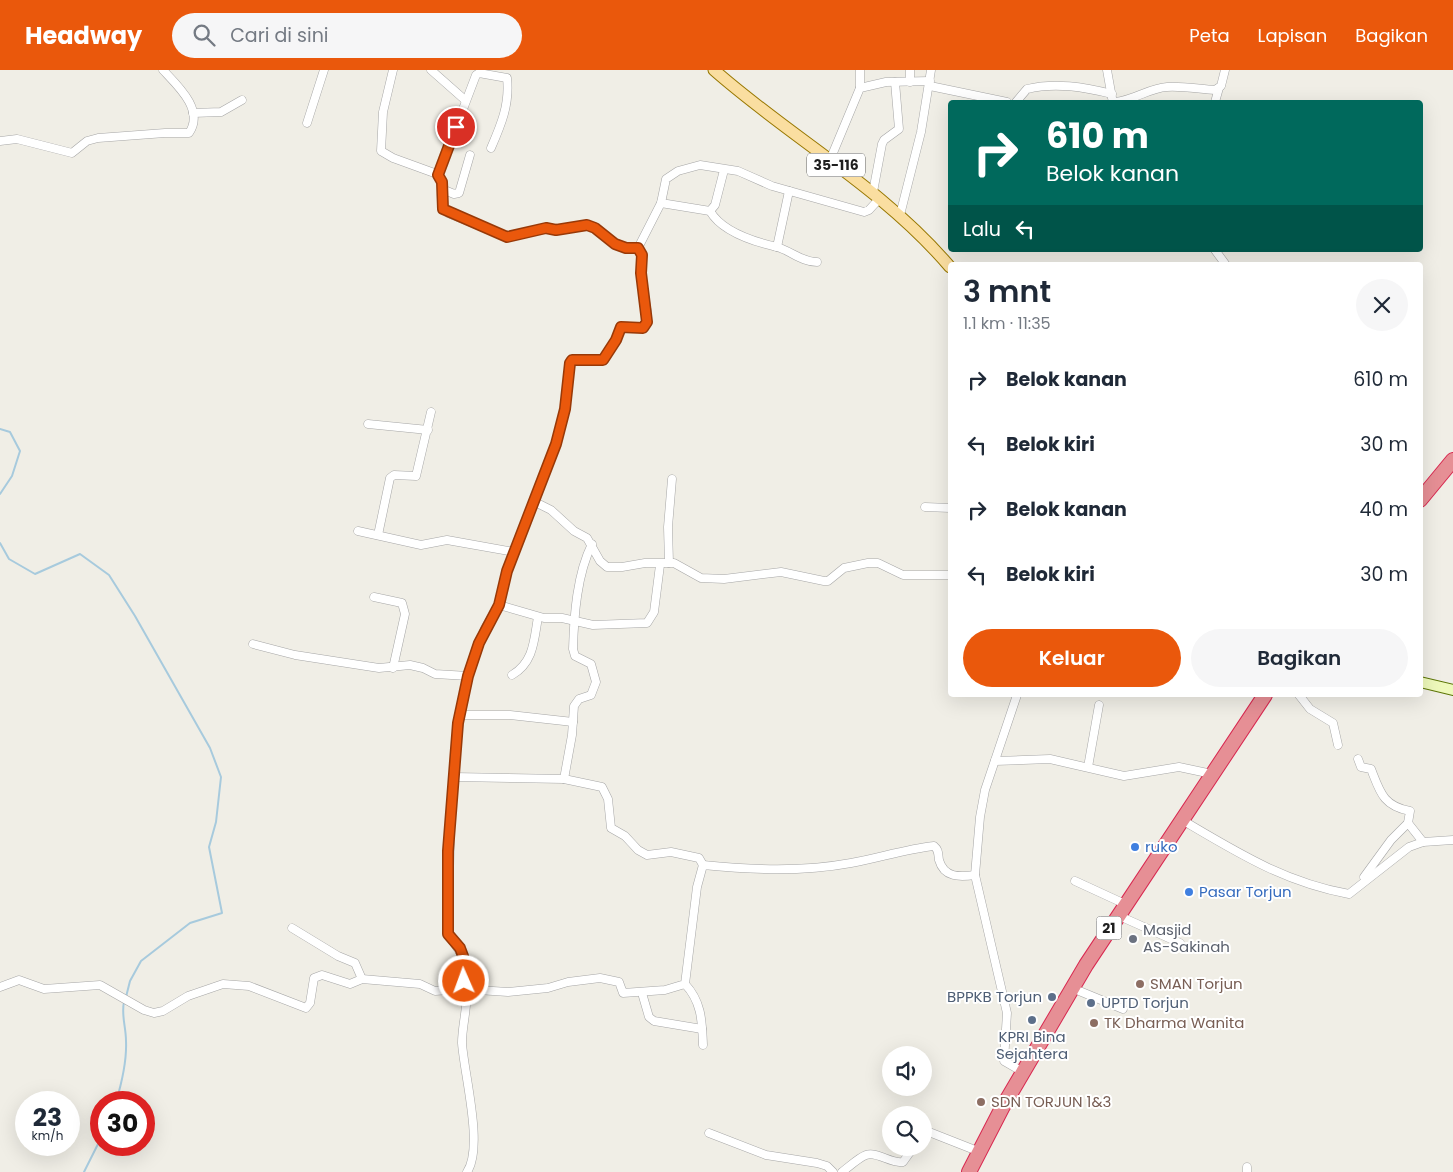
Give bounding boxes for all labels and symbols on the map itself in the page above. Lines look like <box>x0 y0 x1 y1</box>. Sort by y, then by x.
pin <box>435 106 477 148</box>
road number: 35-116 <box>807 154 865 176</box>
place label: ruko <box>1145 836 1178 857</box>
marker: ruko <box>1129 841 1141 853</box>
place label: Pasar Torjun <box>1199 881 1292 902</box>
marker: Pasar Torjun <box>1183 886 1195 898</box>
road number: 21 <box>1096 916 1122 940</box>
place label: Masjid AS-Sakinah <box>1143 919 1230 957</box>
marker: Masjid AS-Sakinah <box>1127 933 1139 945</box>
position arrow <box>437 954 489 1006</box>
place label: SMAN Torjun <box>1150 973 1243 994</box>
marker: SMAN Torjun <box>1134 978 1146 990</box>
place label: BPPKB Torjun <box>947 986 1042 1007</box>
marker: BPPKB Torjun <box>1046 991 1058 1003</box>
place label: UPTD Torjun <box>1101 992 1189 1013</box>
marker: UPTD Torjun <box>1085 997 1097 1009</box>
place label: TK Dharma Wanita <box>1104 1012 1244 1033</box>
marker: KPRI Bina Sejahtera <box>1026 1014 1038 1026</box>
marker: TK Dharma Wanita <box>1088 1017 1100 1029</box>
place label: KPRI Bina Sejahtera <box>996 1026 1068 1064</box>
speed limit sign: 30 <box>90 1091 155 1156</box>
place label: SDN TORJUN 1&3 <box>991 1091 1111 1112</box>
marker: SDN TORJUN 1&3 <box>975 1096 987 1108</box>

